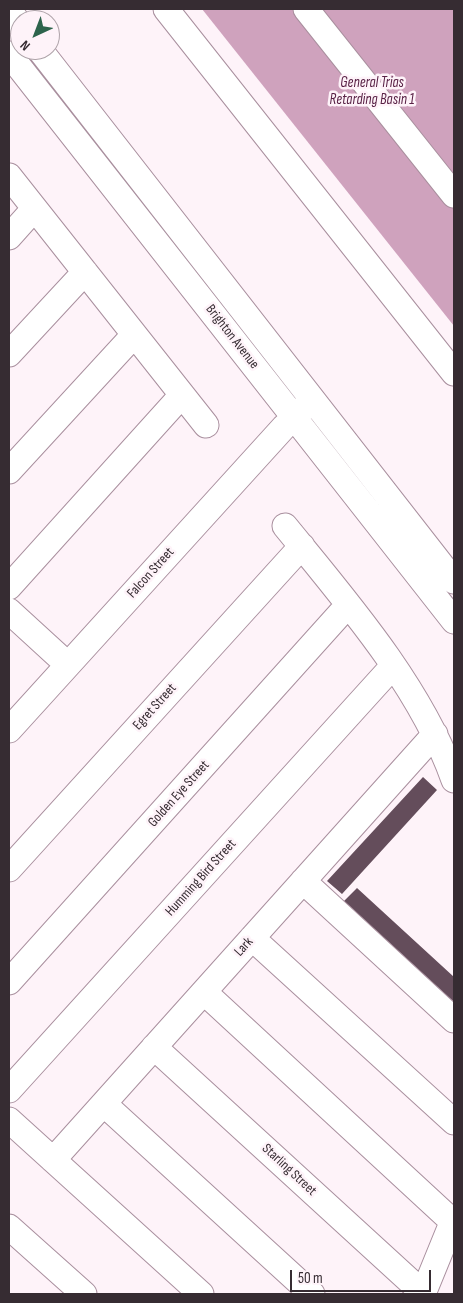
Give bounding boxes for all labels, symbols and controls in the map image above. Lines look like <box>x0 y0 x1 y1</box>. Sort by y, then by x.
north arrow <box>10 10 60 60</box>
text: N <box>17 37 34 54</box>
water label: General Trias Retarding Basin 1 <box>330 74 414 109</box>
street label: Brighton Avenue <box>202 302 262 372</box>
street label: Falcon Street <box>124 544 178 602</box>
street label: Egret Street <box>130 680 180 734</box>
street label: Golden Eye Street <box>145 757 213 831</box>
street label: Humming Bird Street <box>162 836 240 920</box>
street label: Lark <box>231 934 257 960</box>
street label: Starling Street <box>258 1141 320 1199</box>
scale bar <box>293 1260 434 1292</box>
text: 50 m <box>298 1269 323 1288</box>

